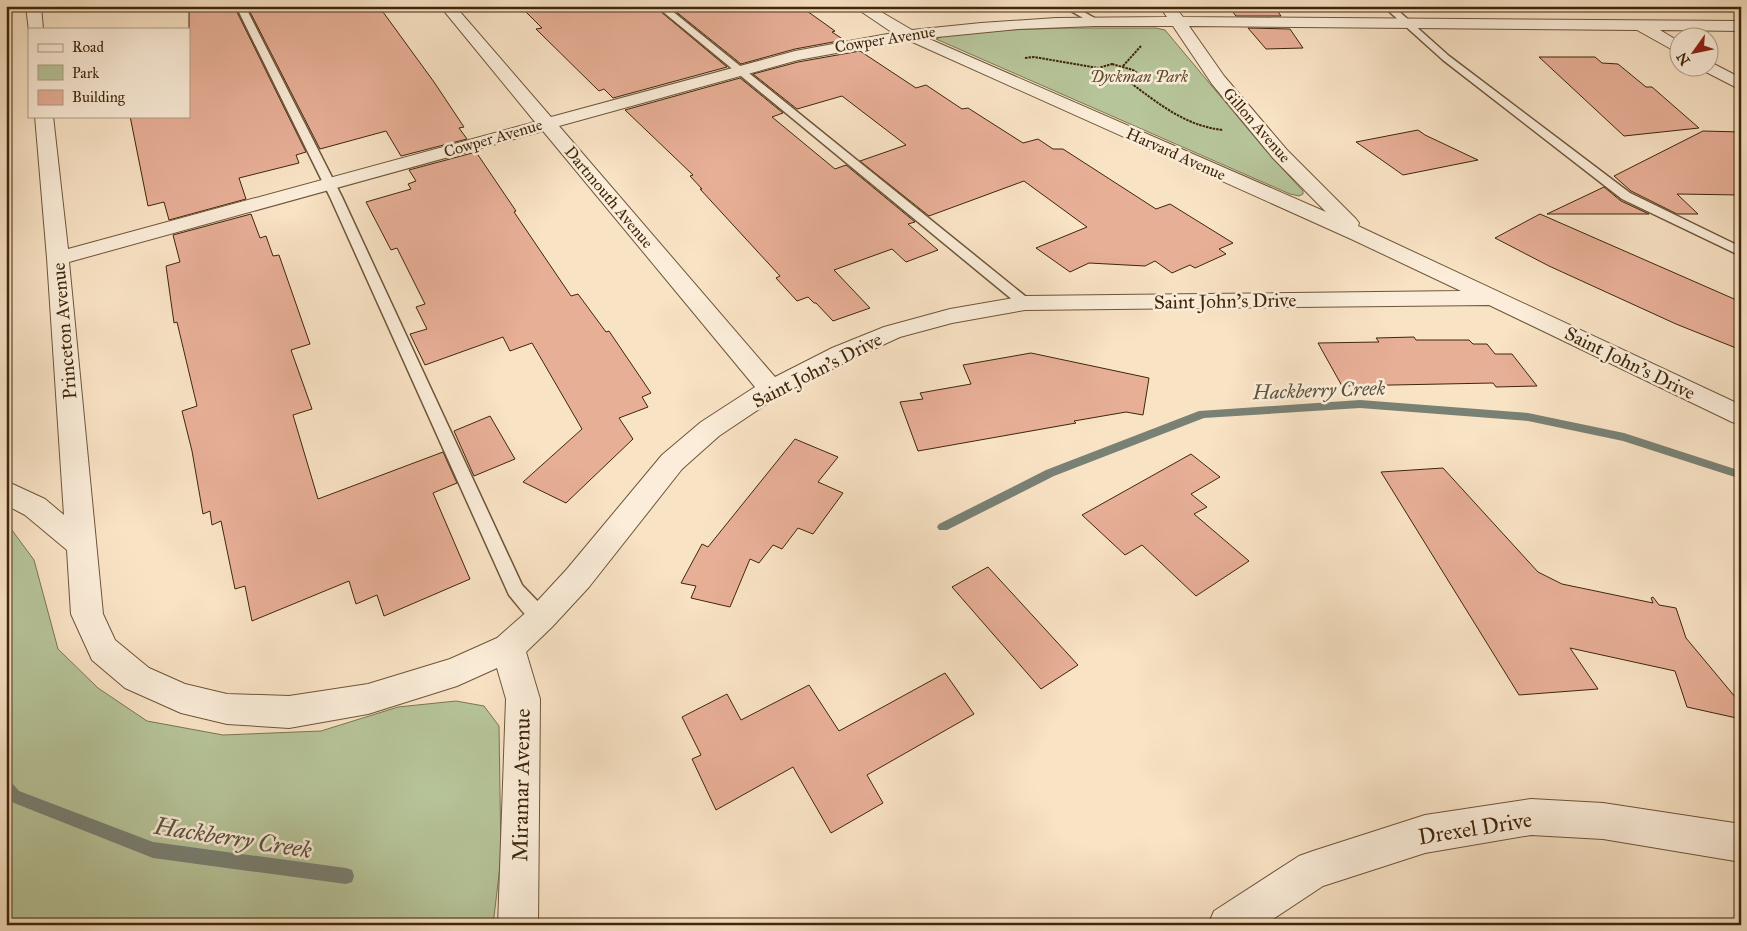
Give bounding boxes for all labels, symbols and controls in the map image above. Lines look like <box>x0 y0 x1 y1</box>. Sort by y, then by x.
street label: Cowper Avenue <box>833 22 937 56</box>
legend <box>28 28 190 118</box>
north arrow <box>1670 28 1720 78</box>
text: Road <box>72 38 104 56</box>
text: N <box>1673 49 1694 68</box>
text: Park <box>72 64 99 82</box>
park label: Dyckman Park <box>1090 67 1188 86</box>
street label: Gillon Avenue <box>1219 84 1295 167</box>
text: Building <box>72 88 126 106</box>
street label: Cowper Avenue <box>442 115 545 161</box>
street label: Harvard Avenue <box>1123 124 1229 185</box>
street label: Dartmouth Avenue <box>561 142 657 252</box>
street label: Princeton Avenue <box>47 262 81 400</box>
street label: Saint John's Drive <box>1154 288 1297 315</box>
street label: Saint John's Drive <box>1560 321 1699 405</box>
street label: Saint John's Drive <box>748 327 886 413</box>
water label: Hackberry Creek <box>1251 376 1386 404</box>
street label: Miramar Avenue <box>506 708 536 862</box>
street label: Drexel Drive <box>1416 806 1534 850</box>
water label: Hackberry Creek <box>151 811 314 865</box>

